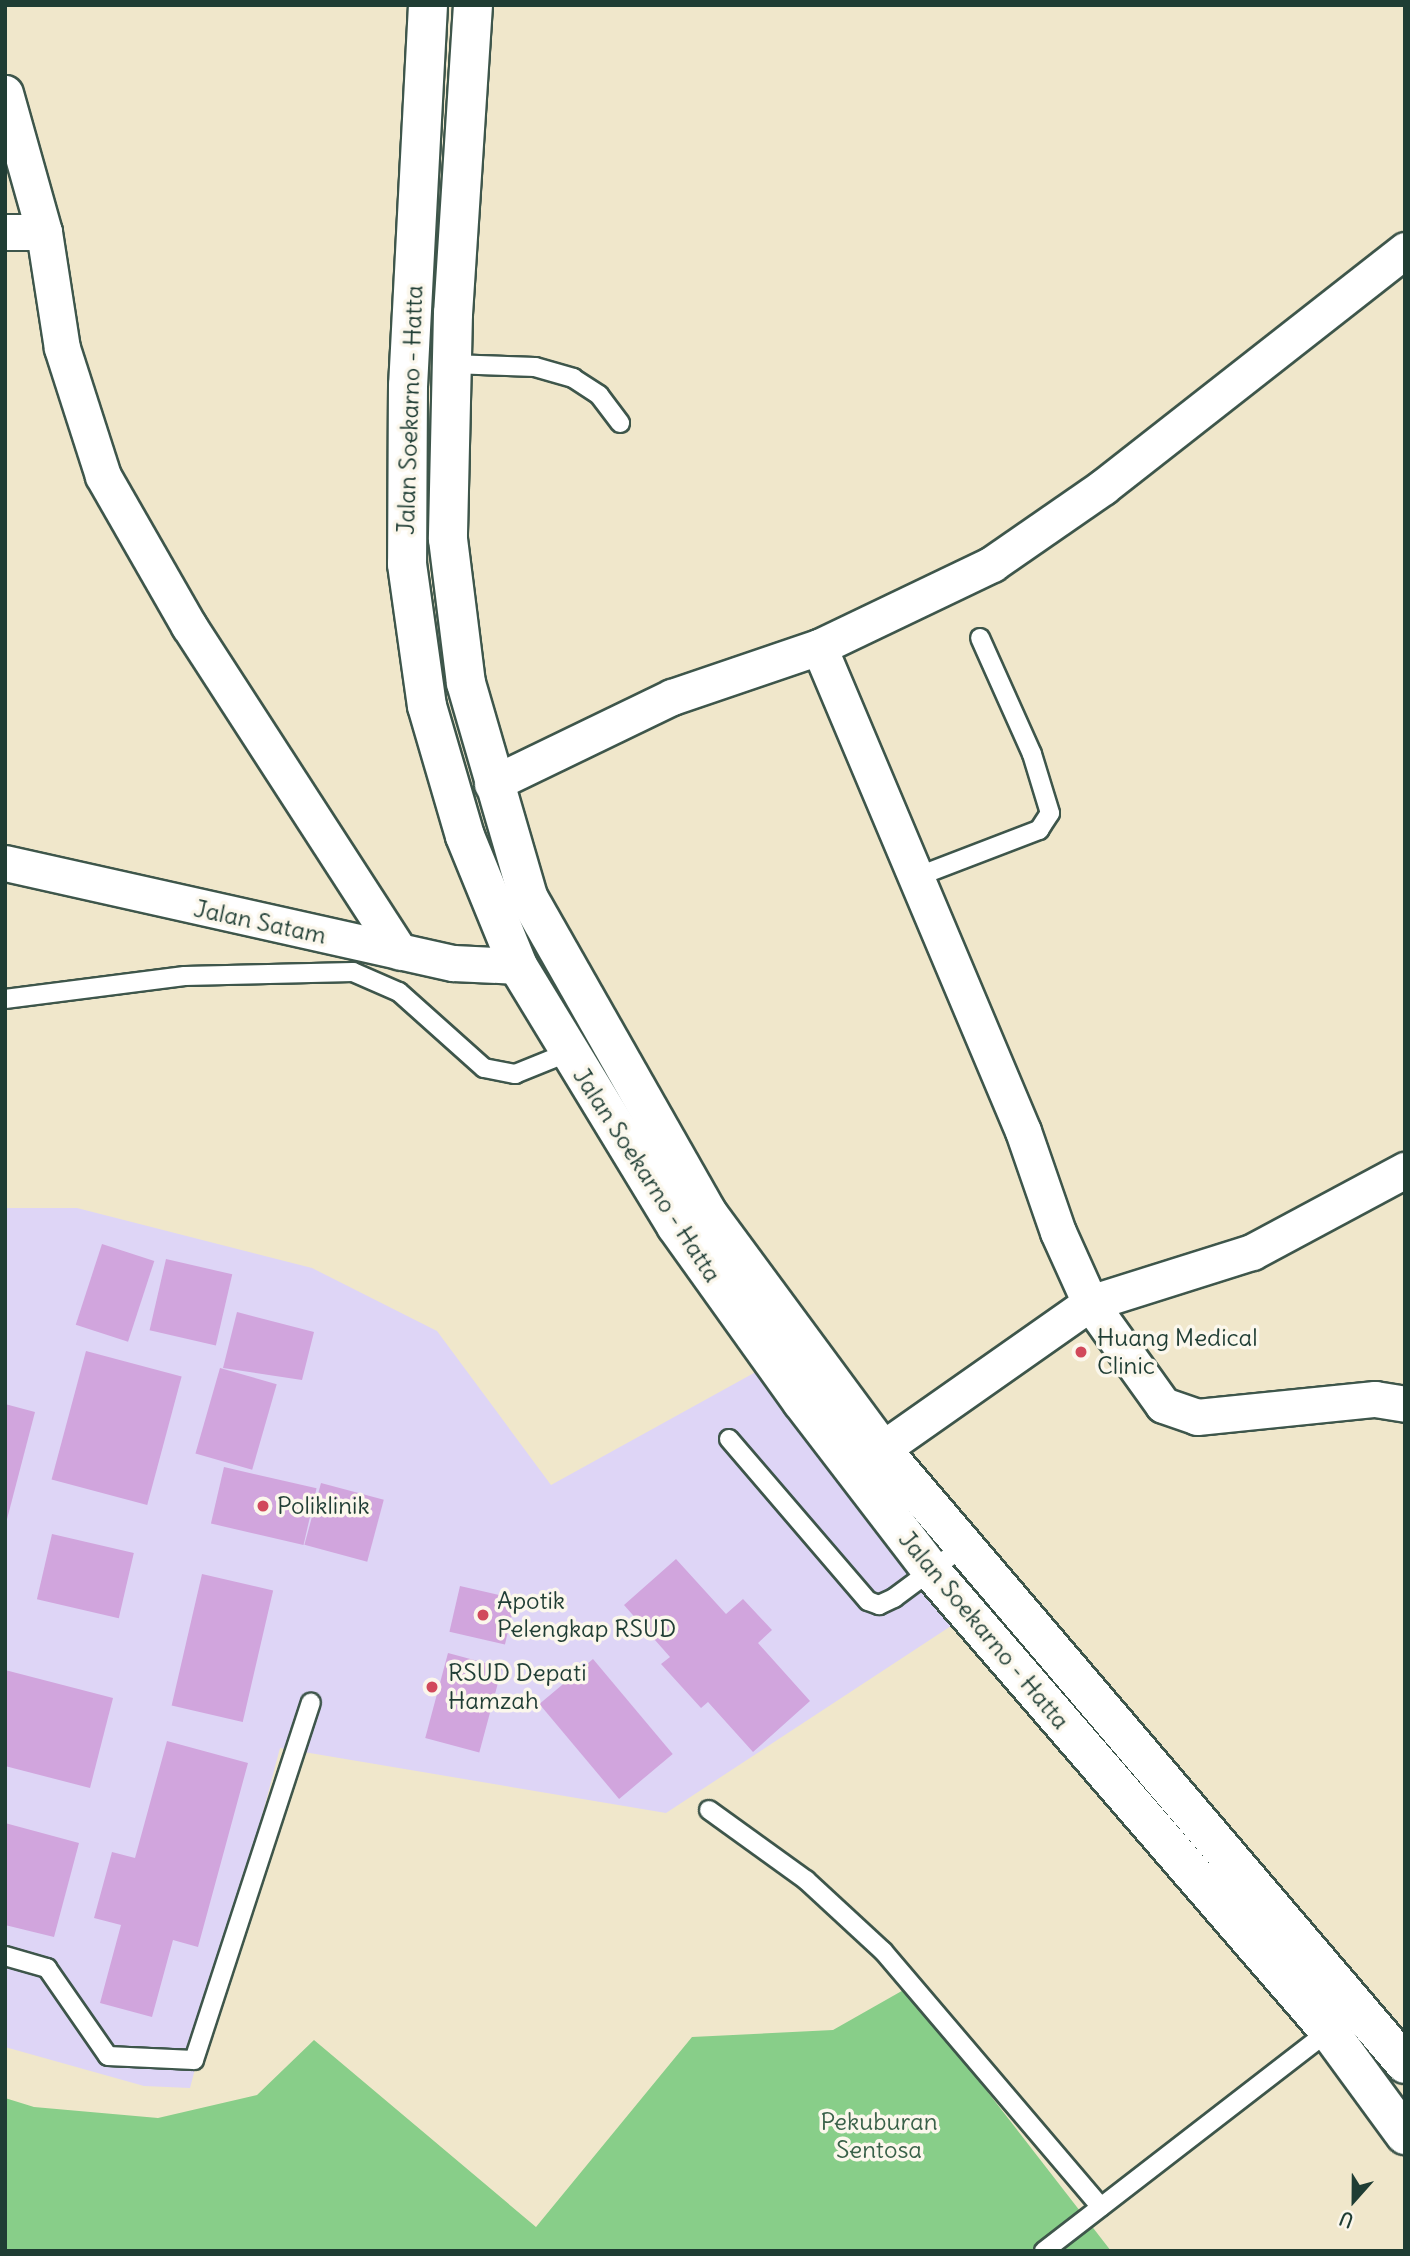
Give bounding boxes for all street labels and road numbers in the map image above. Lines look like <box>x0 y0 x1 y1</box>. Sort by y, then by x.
street label: Jalan Soekarno - Hatta <box>391 285 429 535</box>
street label: Jalan Satam <box>191 894 329 950</box>
street label: Jalan Soekarno - Hatta <box>567 1062 727 1288</box>
street label: Jalan Soekarno - Hatta <box>893 1525 1075 1735</box>

